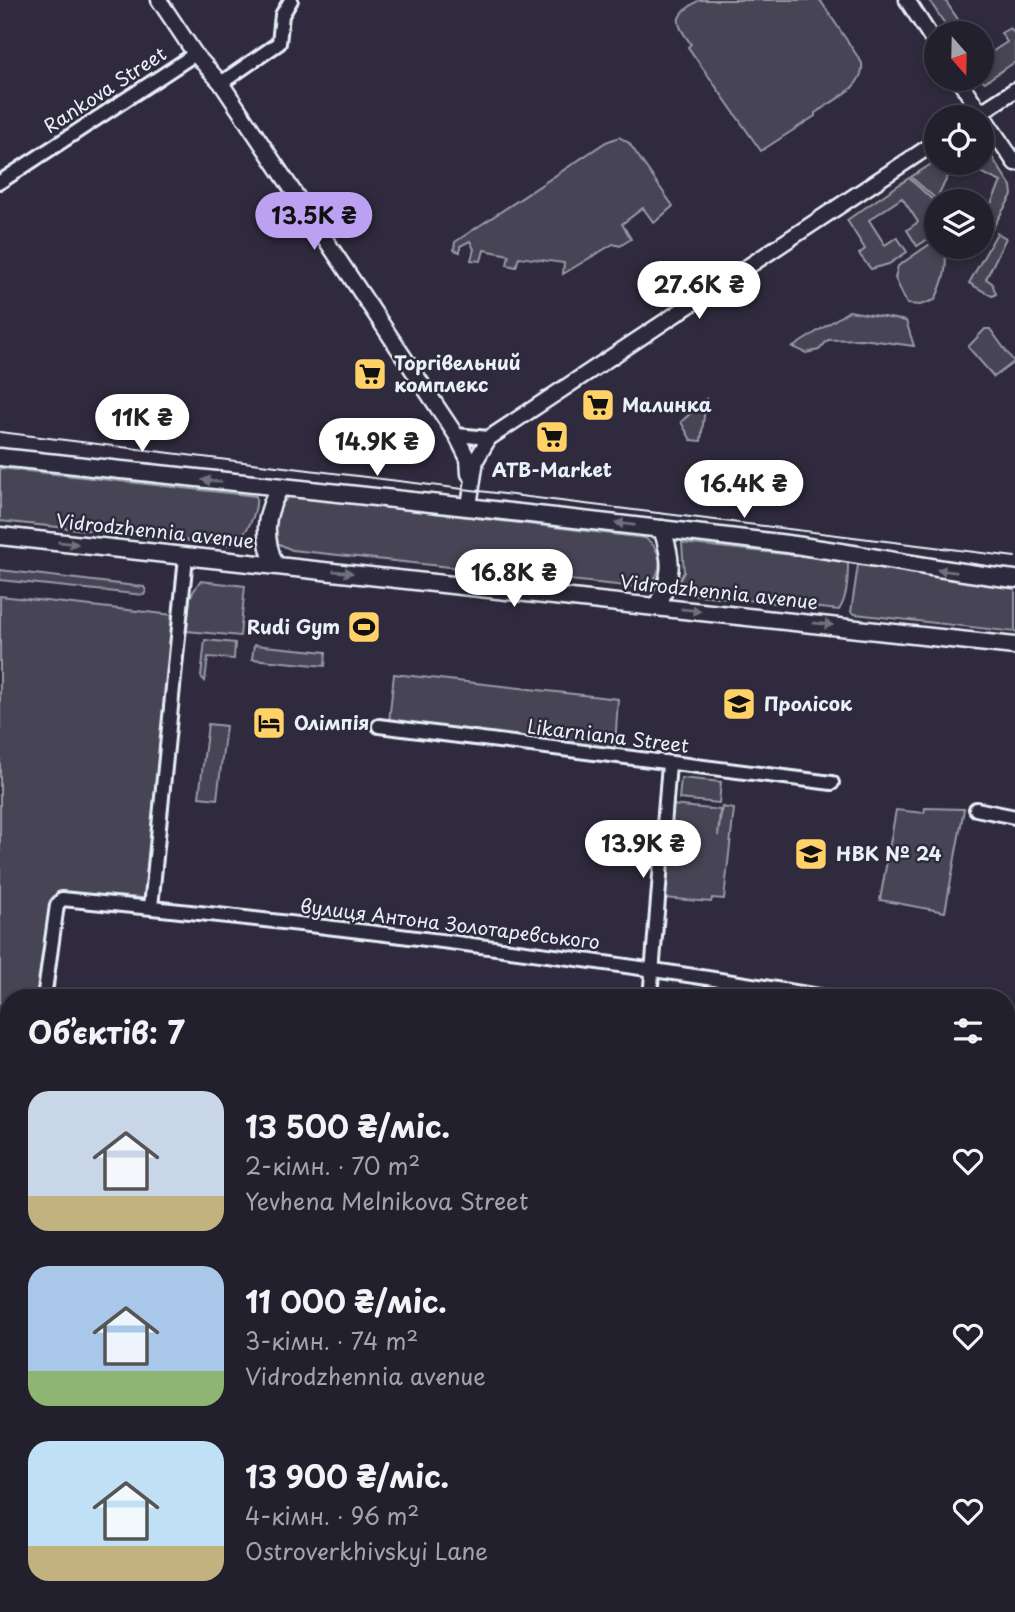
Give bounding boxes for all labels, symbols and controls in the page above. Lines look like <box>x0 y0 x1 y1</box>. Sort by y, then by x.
north arrow <box>924 21 994 91</box>
map controls <box>924 21 994 259</box>
street label: Rankova Street <box>38 39 171 139</box>
button: locate <box>924 105 994 175</box>
button: layers <box>924 189 994 259</box>
pin: 13.5K ₴ <box>249 192 379 252</box>
text: 13.5K ₴ <box>271 197 357 232</box>
pin: 27.6K ₴ <box>634 262 764 321</box>
text: 27.6K ₴ <box>653 266 745 301</box>
place label: Торгівельний комплекс <box>394 348 521 398</box>
supermarket icon: Торгівельний комплекс <box>351 355 389 393</box>
supermarket icon: Малинка <box>579 386 617 424</box>
place label: Малинка <box>622 390 712 418</box>
pin: 11K ₴ <box>93 394 191 454</box>
text: 11K ₴ <box>111 399 173 434</box>
supermarket icon: ATB-Market <box>533 418 571 456</box>
pin: 14.9K ₴ <box>312 419 442 478</box>
text: 14.9K ₴ <box>335 423 419 458</box>
place label: ATB-Market <box>492 455 612 483</box>
pin: 16.4K ₴ <box>679 461 809 520</box>
text: 16.4K ₴ <box>700 465 788 500</box>
one-way arrow <box>201 475 223 486</box>
street label: Vidrodzhennia avenue <box>55 506 255 554</box>
one-way arrow <box>614 519 636 530</box>
one-way arrow <box>57 538 79 549</box>
pin: 16.8K ₴ <box>449 550 579 609</box>
text: 16.8K ₴ <box>471 554 557 589</box>
one-way arrow <box>936 565 958 576</box>
one-way arrow <box>333 567 355 578</box>
street label: Vidrodzhennia avenue <box>619 567 819 615</box>
one-way arrow <box>681 604 703 615</box>
sports icon: Rudi Gym <box>345 608 383 646</box>
place label: Rudi Gym <box>247 612 340 640</box>
one-way arrow <box>812 619 834 630</box>
school or university icon: Пролісок <box>720 685 758 723</box>
place label: Пролісок <box>764 689 853 717</box>
hotel icon: Олімпія <box>250 704 288 742</box>
place label: Олімпія <box>294 708 369 736</box>
street label: Likarniana Street <box>526 711 691 759</box>
pin: 13.9K ₴ <box>578 820 708 880</box>
text: 13.9K ₴ <box>601 825 685 860</box>
school or university icon: НВК № 24 <box>792 835 830 873</box>
place label: НВК № 24 <box>836 839 942 867</box>
street label: вулиця Антона Золотаревського <box>299 891 601 955</box>
text: Об’єктів: 7 <box>28 1009 185 1054</box>
icon: filters <box>949 1012 987 1050</box>
text: 13 500 ₴/міс. <box>245 1103 450 1148</box>
icon: home <box>84 1119 168 1203</box>
icon: heart <box>949 1142 987 1180</box>
text: 2-кімн. · 70 m² <box>245 1148 420 1183</box>
text: Yevhena Melnikova Street <box>245 1183 528 1218</box>
text: 11 000 ₴/міс. <box>245 1278 447 1323</box>
icon: home <box>84 1294 168 1378</box>
icon: heart <box>949 1317 987 1355</box>
text: 3-кімн. · 74 m² <box>245 1323 418 1358</box>
text: Vidrodzhennia avenue <box>245 1358 486 1393</box>
text: 13 900 ₴/міс. <box>245 1453 449 1498</box>
icon: home <box>84 1469 168 1553</box>
icon: heart <box>949 1492 987 1530</box>
text: 4-кімн. · 96 m² <box>245 1498 419 1533</box>
text: Ostroverkhivskyi Lane <box>245 1533 488 1568</box>

